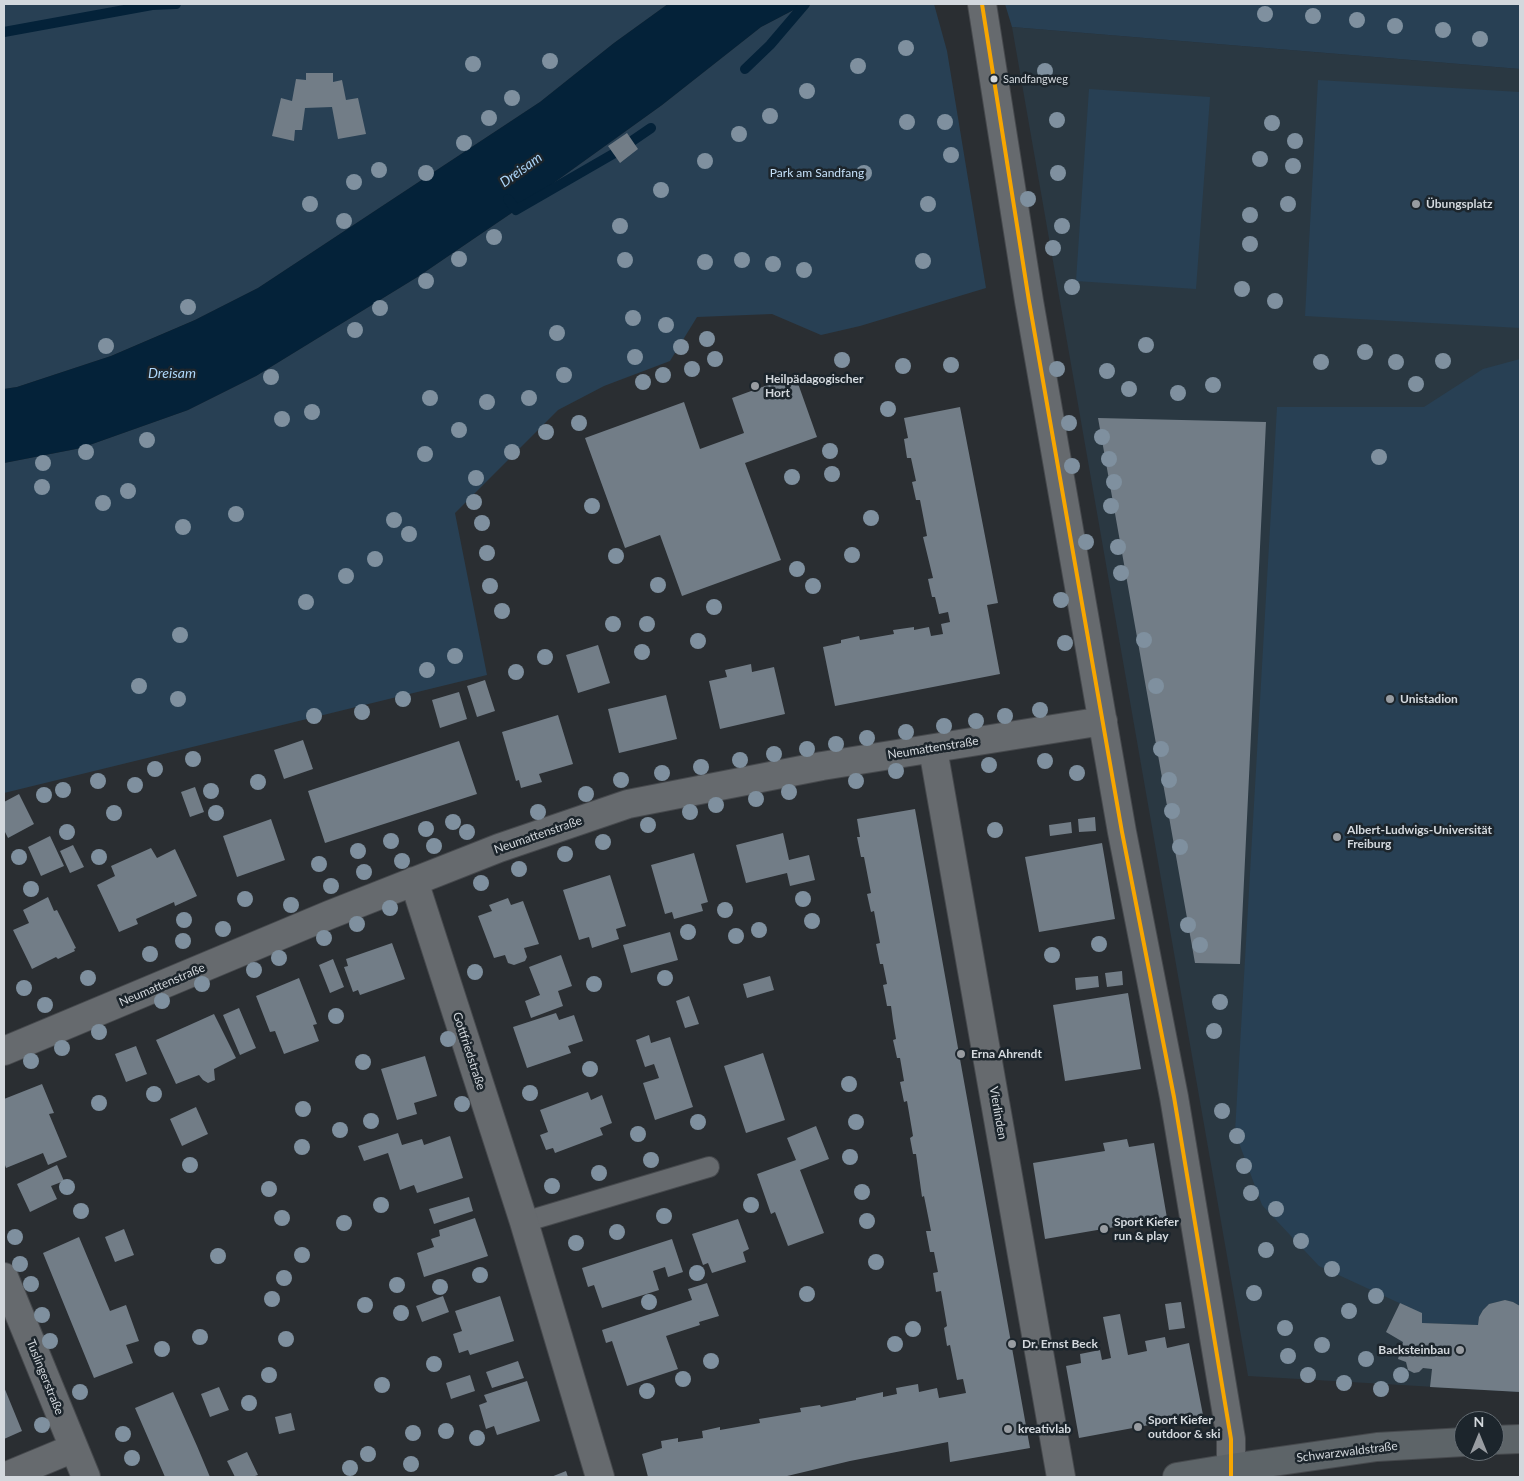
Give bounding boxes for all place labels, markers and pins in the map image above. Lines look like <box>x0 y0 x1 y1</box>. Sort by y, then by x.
place label: Sandfangweg <box>1003 72 1068 86</box>
marker: Sandfangweg <box>989 74 999 84</box>
place label: Übungsplatz <box>1426 197 1493 211</box>
marker: Übungsplatz <box>1410 198 1422 210</box>
place label: Heilpädagogischer Hort <box>765 372 863 400</box>
marker: Heilpädagogischer Hort <box>749 380 761 392</box>
place label: Unistadion <box>1400 692 1458 706</box>
marker: Unistadion <box>1384 693 1396 705</box>
place label: Albert-Ludwigs-Universität Freiburg <box>1347 823 1492 851</box>
marker: Albert-Ludwigs-Universität Freiburg <box>1331 831 1343 843</box>
place label: Erna Ahrendt <box>971 1047 1042 1061</box>
marker: Erna Ahrendt <box>955 1048 967 1060</box>
place label: Sport Kiefer run & play <box>1114 1215 1179 1243</box>
marker: Sport Kiefer run & play <box>1098 1223 1110 1235</box>
place label: Dr. Ernst Beck <box>1022 1337 1098 1351</box>
marker: Dr. Ernst Beck <box>1006 1338 1018 1350</box>
place label: Backsteinbau <box>1378 1343 1450 1357</box>
marker: Backsteinbau <box>1454 1344 1466 1356</box>
place label: Sport Kiefer outdoor & ski <box>1148 1413 1220 1441</box>
marker: Sport Kiefer outdoor & ski <box>1132 1421 1144 1433</box>
place label: kreativlab <box>1018 1422 1071 1436</box>
marker: kreativlab <box>1002 1423 1014 1435</box>

